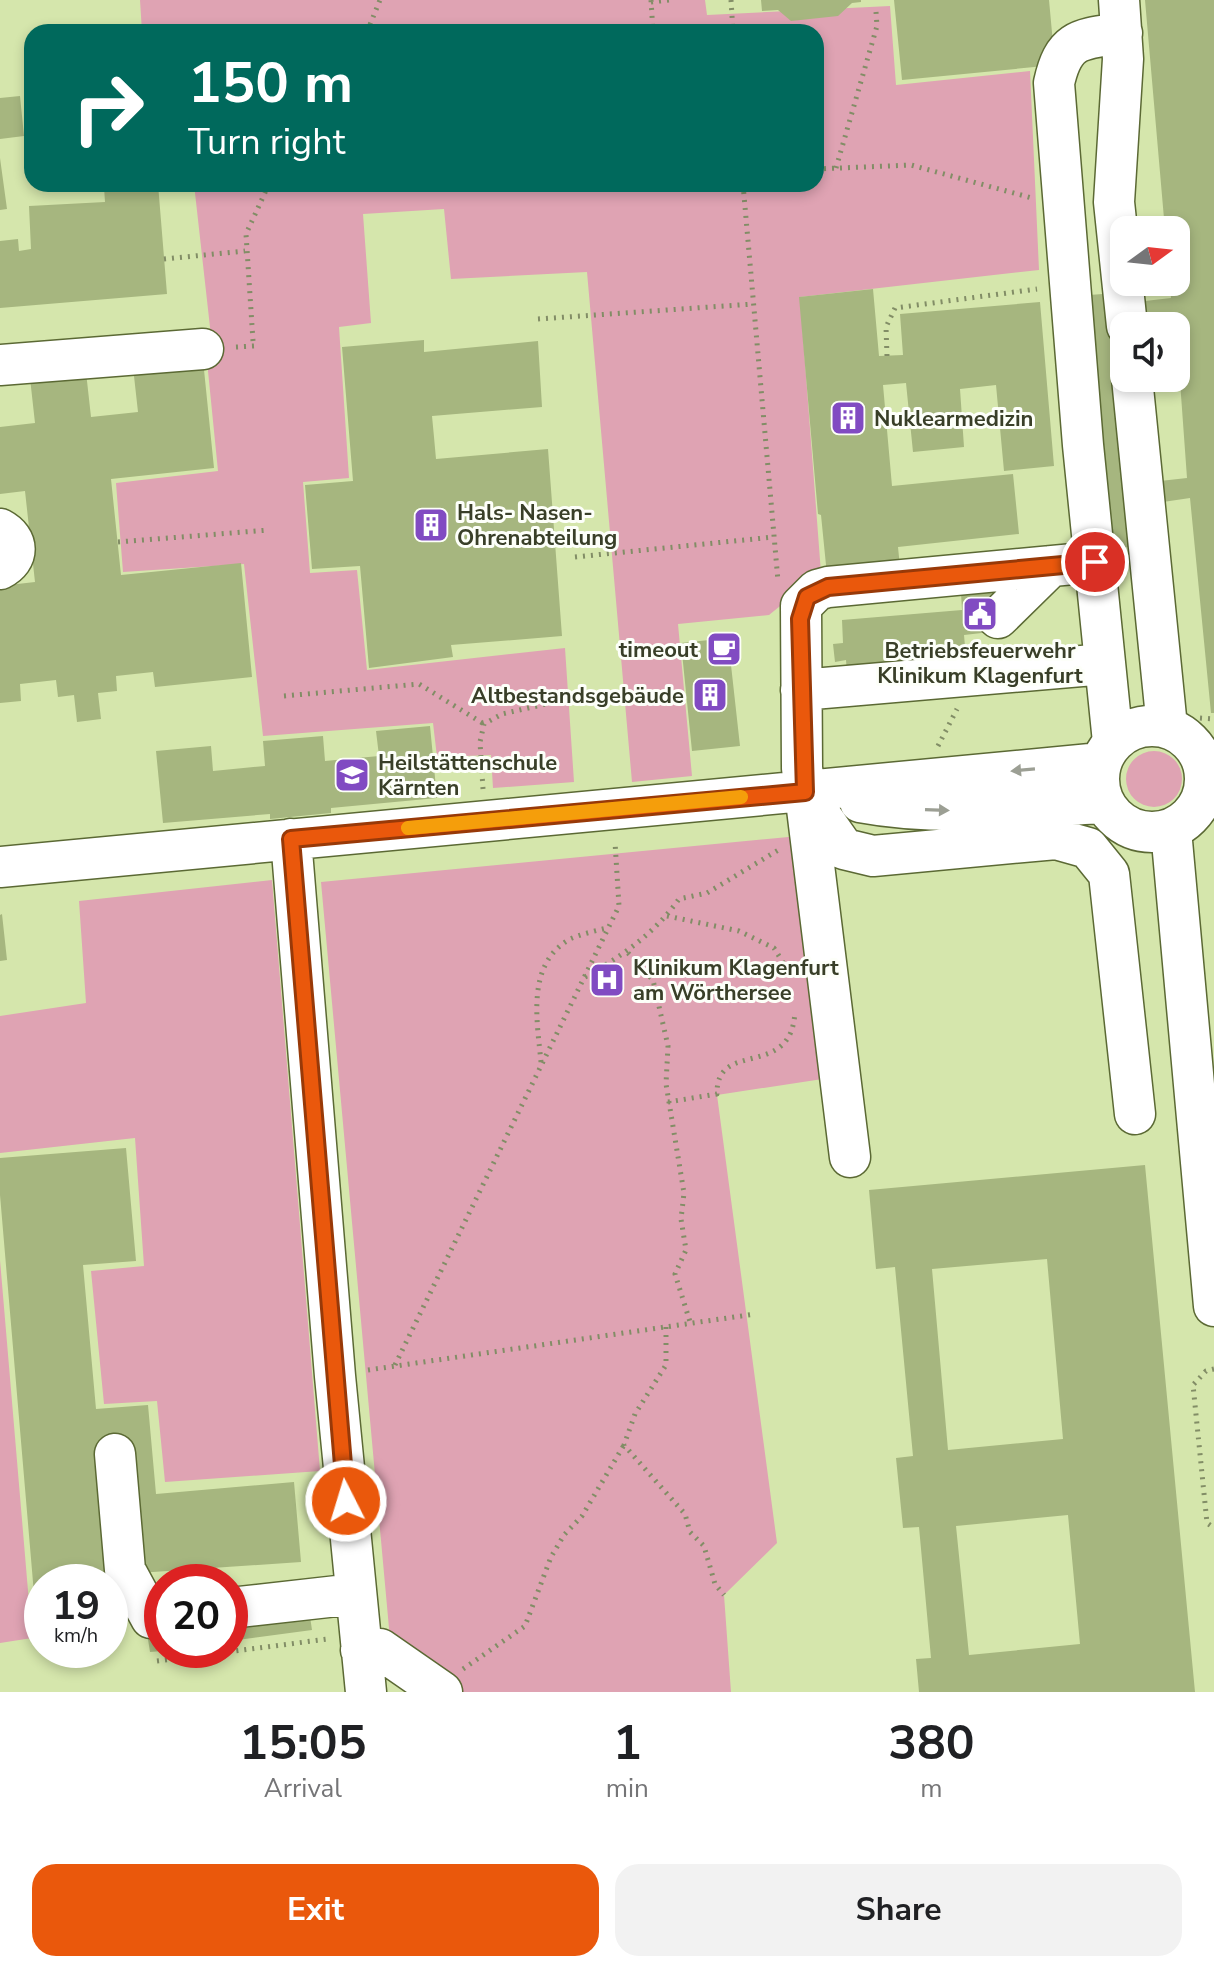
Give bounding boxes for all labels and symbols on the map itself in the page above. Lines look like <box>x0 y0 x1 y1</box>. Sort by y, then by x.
north arrow <box>1110 216 1190 296</box>
building icon: Nuklearmedizin <box>829 399 867 437</box>
place label: Nuklearmedizin <box>874 404 1033 434</box>
place label: Hals- Nasen- Ohrenabteilung <box>457 498 617 553</box>
building icon: Hals- Nasen- Ohrenabteilung <box>412 506 450 544</box>
pin <box>1061 528 1129 596</box>
public building icon: Betriebsfeuerwehr Klinikum Klagenfurt <box>961 595 999 633</box>
cafe icon: timeout <box>705 630 743 668</box>
place label: timeout <box>619 635 699 665</box>
place label: Betriebsfeuerwehr Klinikum Klagenfurt <box>877 636 1083 691</box>
building icon: Altbestandsgebäude <box>691 676 729 714</box>
place label: Altbestandsgebäude <box>471 681 684 711</box>
place label: Heilstättenschule Kärnten <box>378 748 557 803</box>
school or university icon: Heilstättenschule Kärnten <box>333 756 371 794</box>
one-way arrow <box>1010 764 1035 777</box>
one-way arrow <box>925 803 950 816</box>
place label: Klinikum Klagenfurt am Wörthersee <box>633 953 839 1008</box>
hospital icon: Klinikum Klagenfurt am Wörthersee <box>588 961 626 999</box>
position arrow <box>304 1459 388 1543</box>
speed limit sign: 20 <box>144 1564 248 1668</box>

